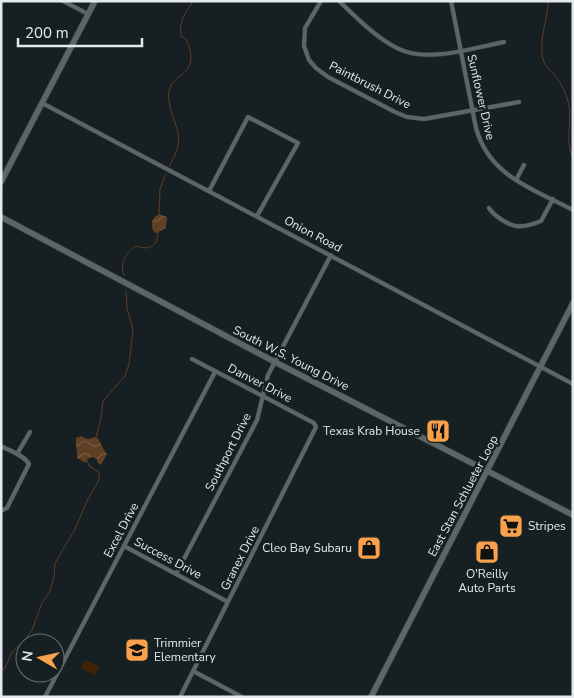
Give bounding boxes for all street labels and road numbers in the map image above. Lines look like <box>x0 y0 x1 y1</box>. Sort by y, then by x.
street label: Sunflower Drive <box>463 53 499 141</box>
street label: Paintbrush Drive <box>326 58 414 112</box>
street label: Onion Road <box>281 212 345 256</box>
street label: South W.S. Young Drive <box>230 322 352 394</box>
street label: Danver Drive <box>225 360 295 406</box>
street label: Southport Drive <box>201 410 255 494</box>
street label: East Stan Schlueter Loop <box>424 433 502 559</box>
street label: Excel Drive <box>100 500 142 560</box>
street label: Granex Drive <box>217 523 263 593</box>
street label: Success Drive <box>131 533 205 583</box>

